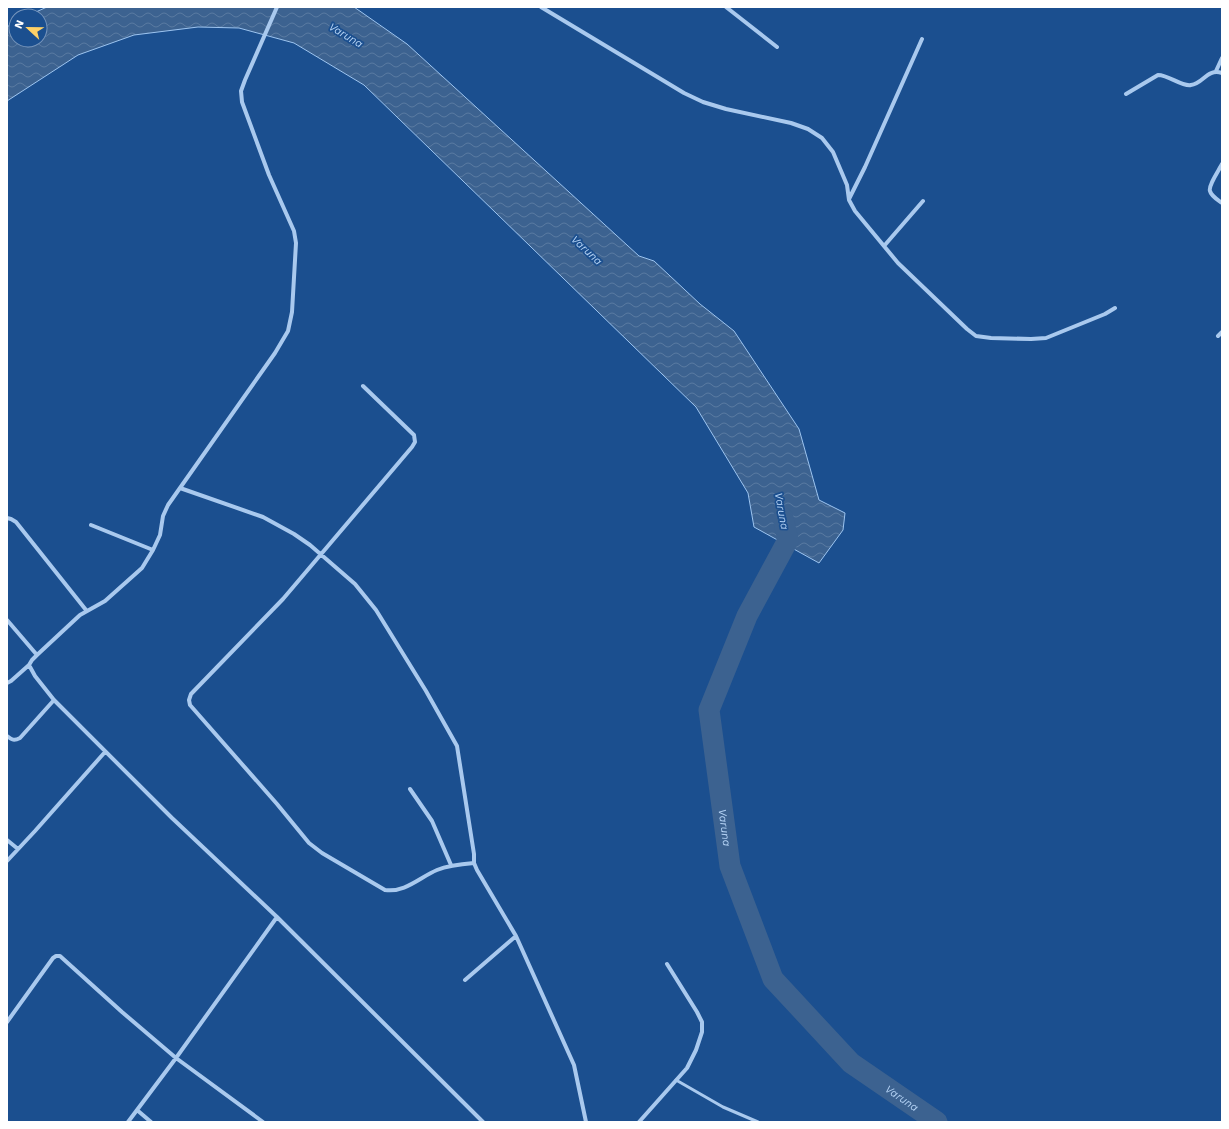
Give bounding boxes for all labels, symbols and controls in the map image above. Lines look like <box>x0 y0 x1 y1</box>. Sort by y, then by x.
north arrow <box>8 8 48 48</box>
text: N <box>12 18 27 31</box>
water label: Varuna <box>326 20 365 51</box>
water label: Varuna <box>569 233 605 268</box>
water label: Varuna <box>772 492 791 531</box>
water label: Varuna <box>715 808 733 847</box>
water label: Varuna <box>883 1082 921 1114</box>

